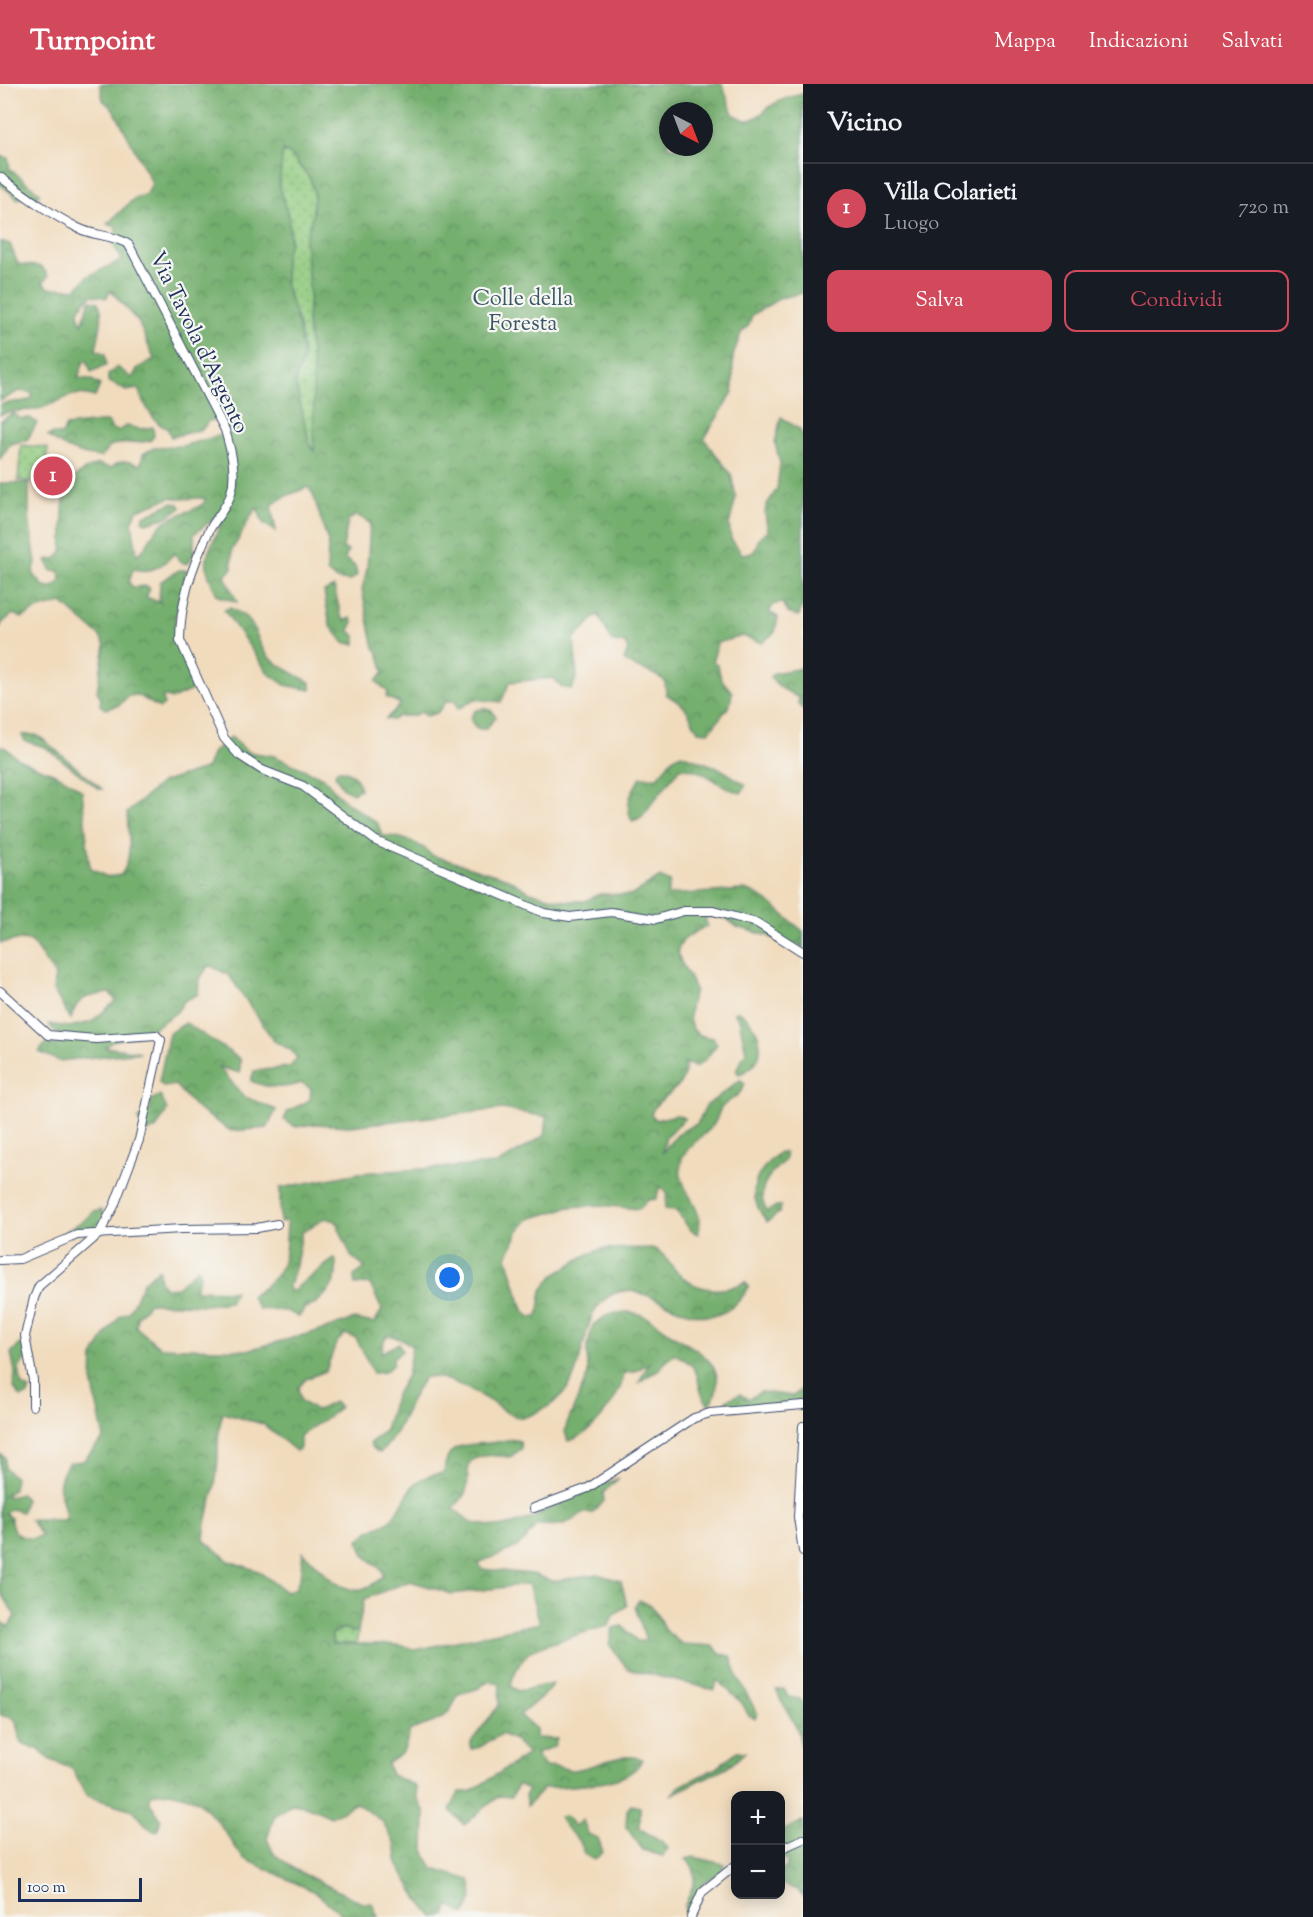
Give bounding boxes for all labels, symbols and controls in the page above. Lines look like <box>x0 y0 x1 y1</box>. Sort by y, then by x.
text: Turnpoint <box>30 22 155 62</box>
text: Mappa <box>994 27 1056 57</box>
text: Indicazioni <box>1089 27 1189 57</box>
text: Salvati <box>1222 27 1283 57</box>
north arrow <box>659 102 713 156</box>
text: Vicino <box>827 105 902 142</box>
text: Villa Colarieti <box>884 178 1017 210</box>
text: 1 <box>843 194 850 223</box>
text: 720 m <box>1238 194 1289 223</box>
text: Luogo <box>884 210 939 239</box>
street label: Via Tavola d'Argento <box>140 247 256 439</box>
button: Salva <box>827 270 1052 332</box>
button: Condividi <box>1064 270 1289 332</box>
park label: Colle della Foresta <box>473 284 573 341</box>
pin: 1 <box>34 454 72 498</box>
your location <box>435 1263 464 1292</box>
map controls <box>731 1791 785 1899</box>
button: + <box>731 1791 785 1845</box>
button: − <box>731 1845 785 1899</box>
scale bar <box>18 1875 142 1902</box>
text: 100 m <box>27 1877 66 1900</box>

